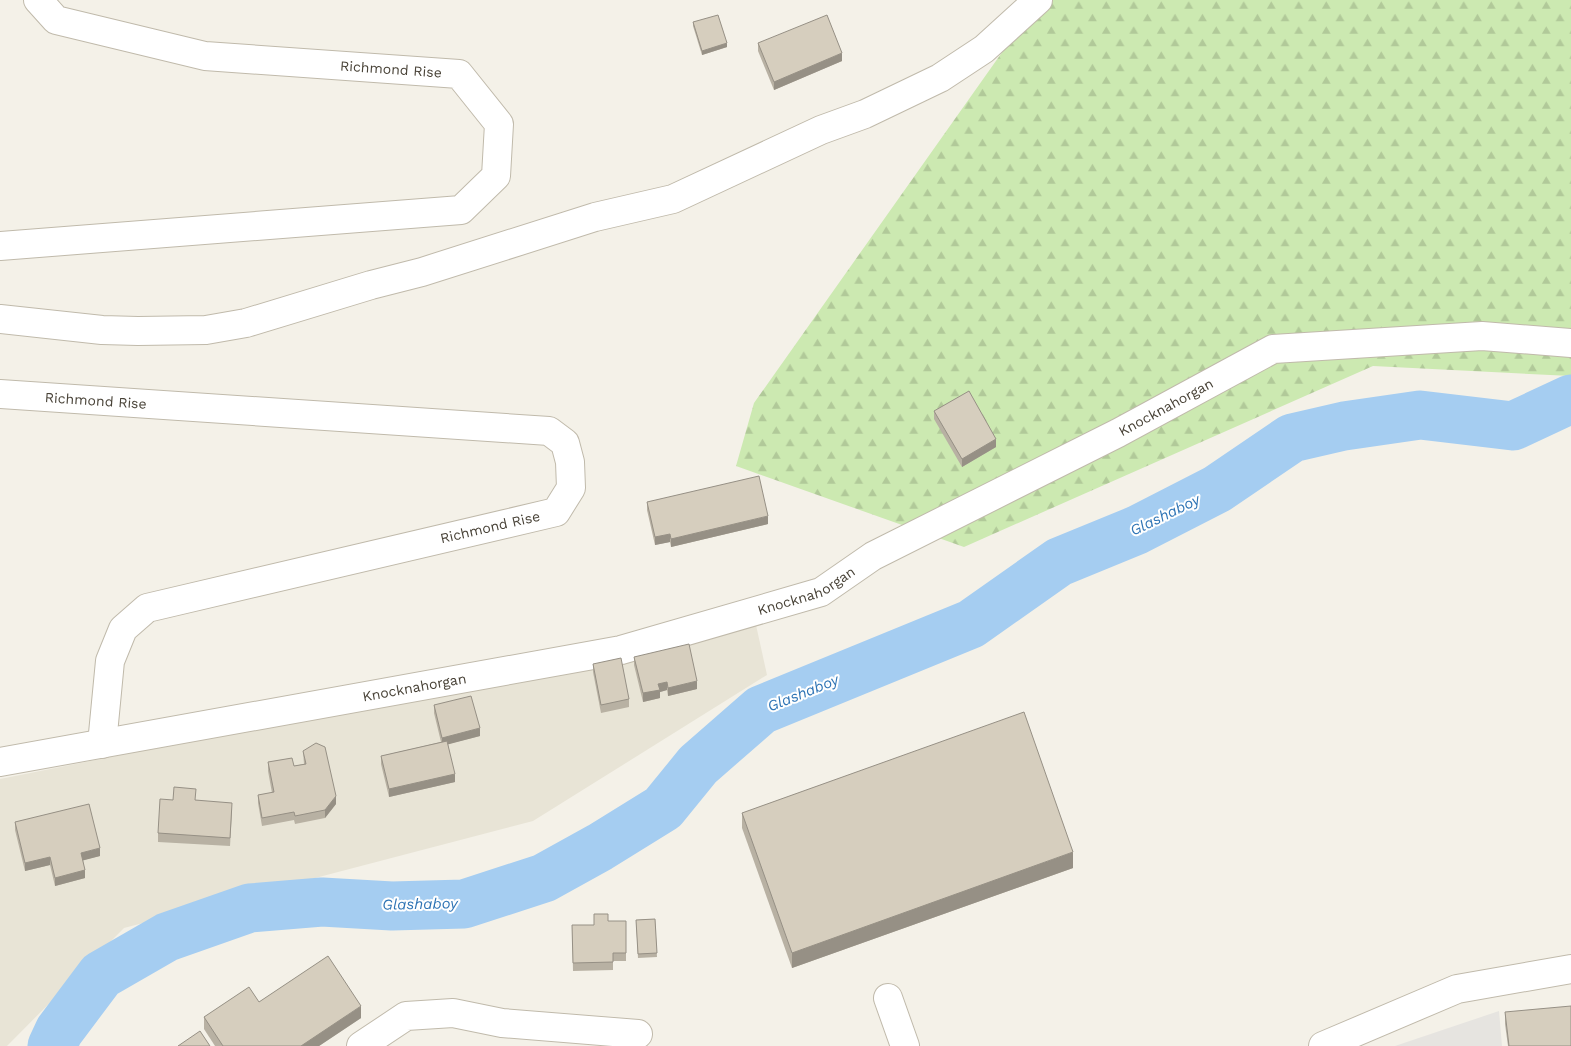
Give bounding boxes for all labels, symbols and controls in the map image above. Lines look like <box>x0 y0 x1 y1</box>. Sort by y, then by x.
street label: Richmond Rise <box>340 57 442 81</box>
street label: Knocknahorgan <box>1116 375 1216 439</box>
street label: Richmond Rise <box>44 389 147 412</box>
water label: Glashaboy <box>1127 490 1204 540</box>
street label: Richmond Rise <box>439 508 541 546</box>
street label: Knocknahorgan <box>756 563 858 618</box>
street label: Knocknahorgan <box>361 670 467 704</box>
water label: Glashaboy <box>765 670 843 715</box>
water label: Glashaboy <box>382 894 459 914</box>

